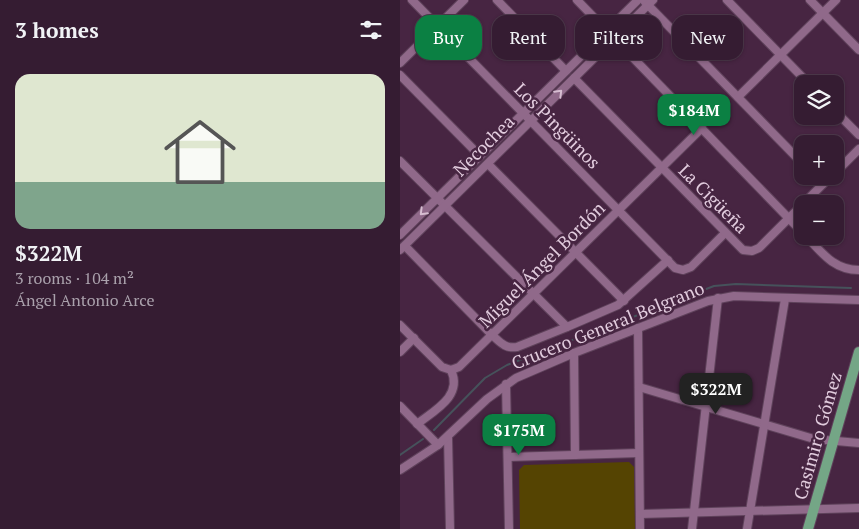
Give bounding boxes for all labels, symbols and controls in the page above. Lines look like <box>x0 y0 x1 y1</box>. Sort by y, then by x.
chip: Buy <box>415 15 482 60</box>
chip: Rent <box>492 15 565 60</box>
chip: Filters <box>575 15 662 60</box>
chip: New <box>672 15 743 60</box>
text: 3 homes <box>15 16 99 44</box>
icon: filters <box>357 16 385 44</box>
map controls <box>794 75 844 245</box>
button: layers <box>794 75 844 125</box>
street label: Los Pingüinos <box>509 77 606 174</box>
one-way arrow <box>553 90 562 99</box>
pin: $184M <box>659 94 729 136</box>
text: $184M <box>668 99 720 121</box>
icon: home <box>155 107 245 197</box>
street label: Necochea <box>447 109 519 181</box>
button: + <box>794 135 844 185</box>
street label: La Cigüeña <box>674 158 754 238</box>
button: − <box>794 195 844 245</box>
street label: Miguel Ángel Bordón <box>473 196 610 333</box>
one-way arrow <box>420 207 429 216</box>
text: $322M <box>15 239 82 267</box>
text: 3 rooms · 104 m² <box>15 267 134 289</box>
street label: Crucero General Belgrano <box>508 275 708 375</box>
text: Ángel Antonio Arce <box>15 289 155 311</box>
street label: Casimiro Gómez <box>787 369 847 502</box>
pin: $322M <box>681 372 751 415</box>
text: $322M <box>690 378 742 400</box>
pin: $175M <box>484 414 554 456</box>
text: $175M <box>493 419 545 441</box>

